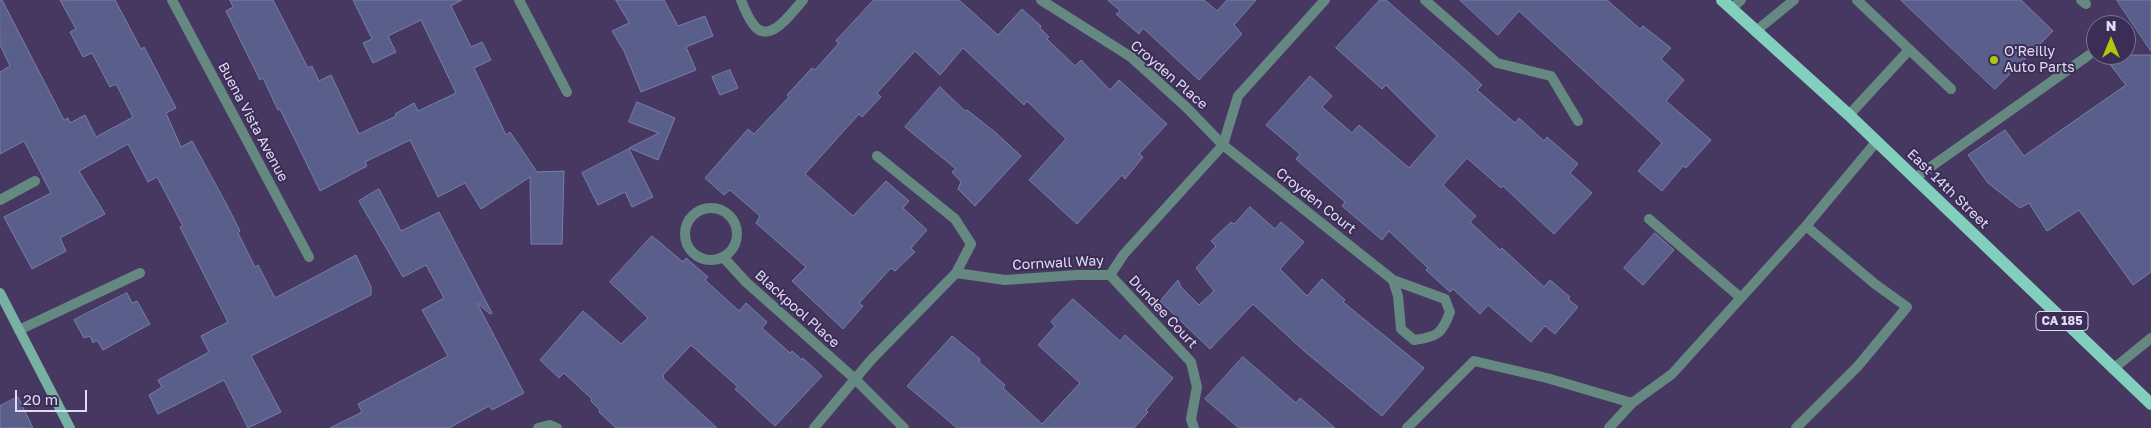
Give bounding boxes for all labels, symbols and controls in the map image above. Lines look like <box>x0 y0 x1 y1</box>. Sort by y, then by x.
north arrow <box>2086 15 2136 65</box>
text: N <box>2106 17 2116 34</box>
street label: Croyden Place <box>1127 37 1211 113</box>
place label: O'Reilly Auto Parts <box>2004 44 2075 76</box>
marker: O'Reilly Auto Parts <box>1988 54 2000 66</box>
street label: Buena Vista Avenue <box>214 59 292 185</box>
street label: East 14th Street <box>1904 146 1992 232</box>
street label: Croyden Court <box>1273 164 1359 238</box>
street label: Cornwall Way <box>1012 252 1104 274</box>
street label: Blackpool Place <box>751 267 843 351</box>
street label: Dundee Court <box>1125 272 1201 352</box>
road number: CA 185 <box>2036 312 2088 331</box>
scale bar <box>18 380 90 412</box>
text: 20 m <box>23 390 58 408</box>

